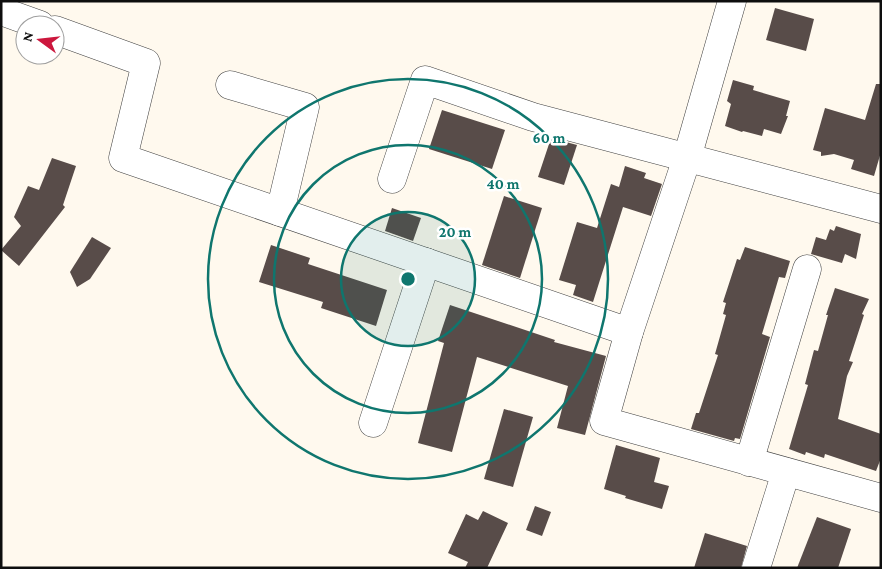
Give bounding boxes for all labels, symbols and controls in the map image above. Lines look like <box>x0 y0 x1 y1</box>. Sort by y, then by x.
north arrow <box>15 15 65 65</box>
text: N <box>18 30 37 43</box>
text: 60 m <box>533 130 566 146</box>
text: 40 m <box>487 176 520 192</box>
text: 20 m <box>439 224 471 240</box>
centre of rings <box>399 270 417 288</box>

